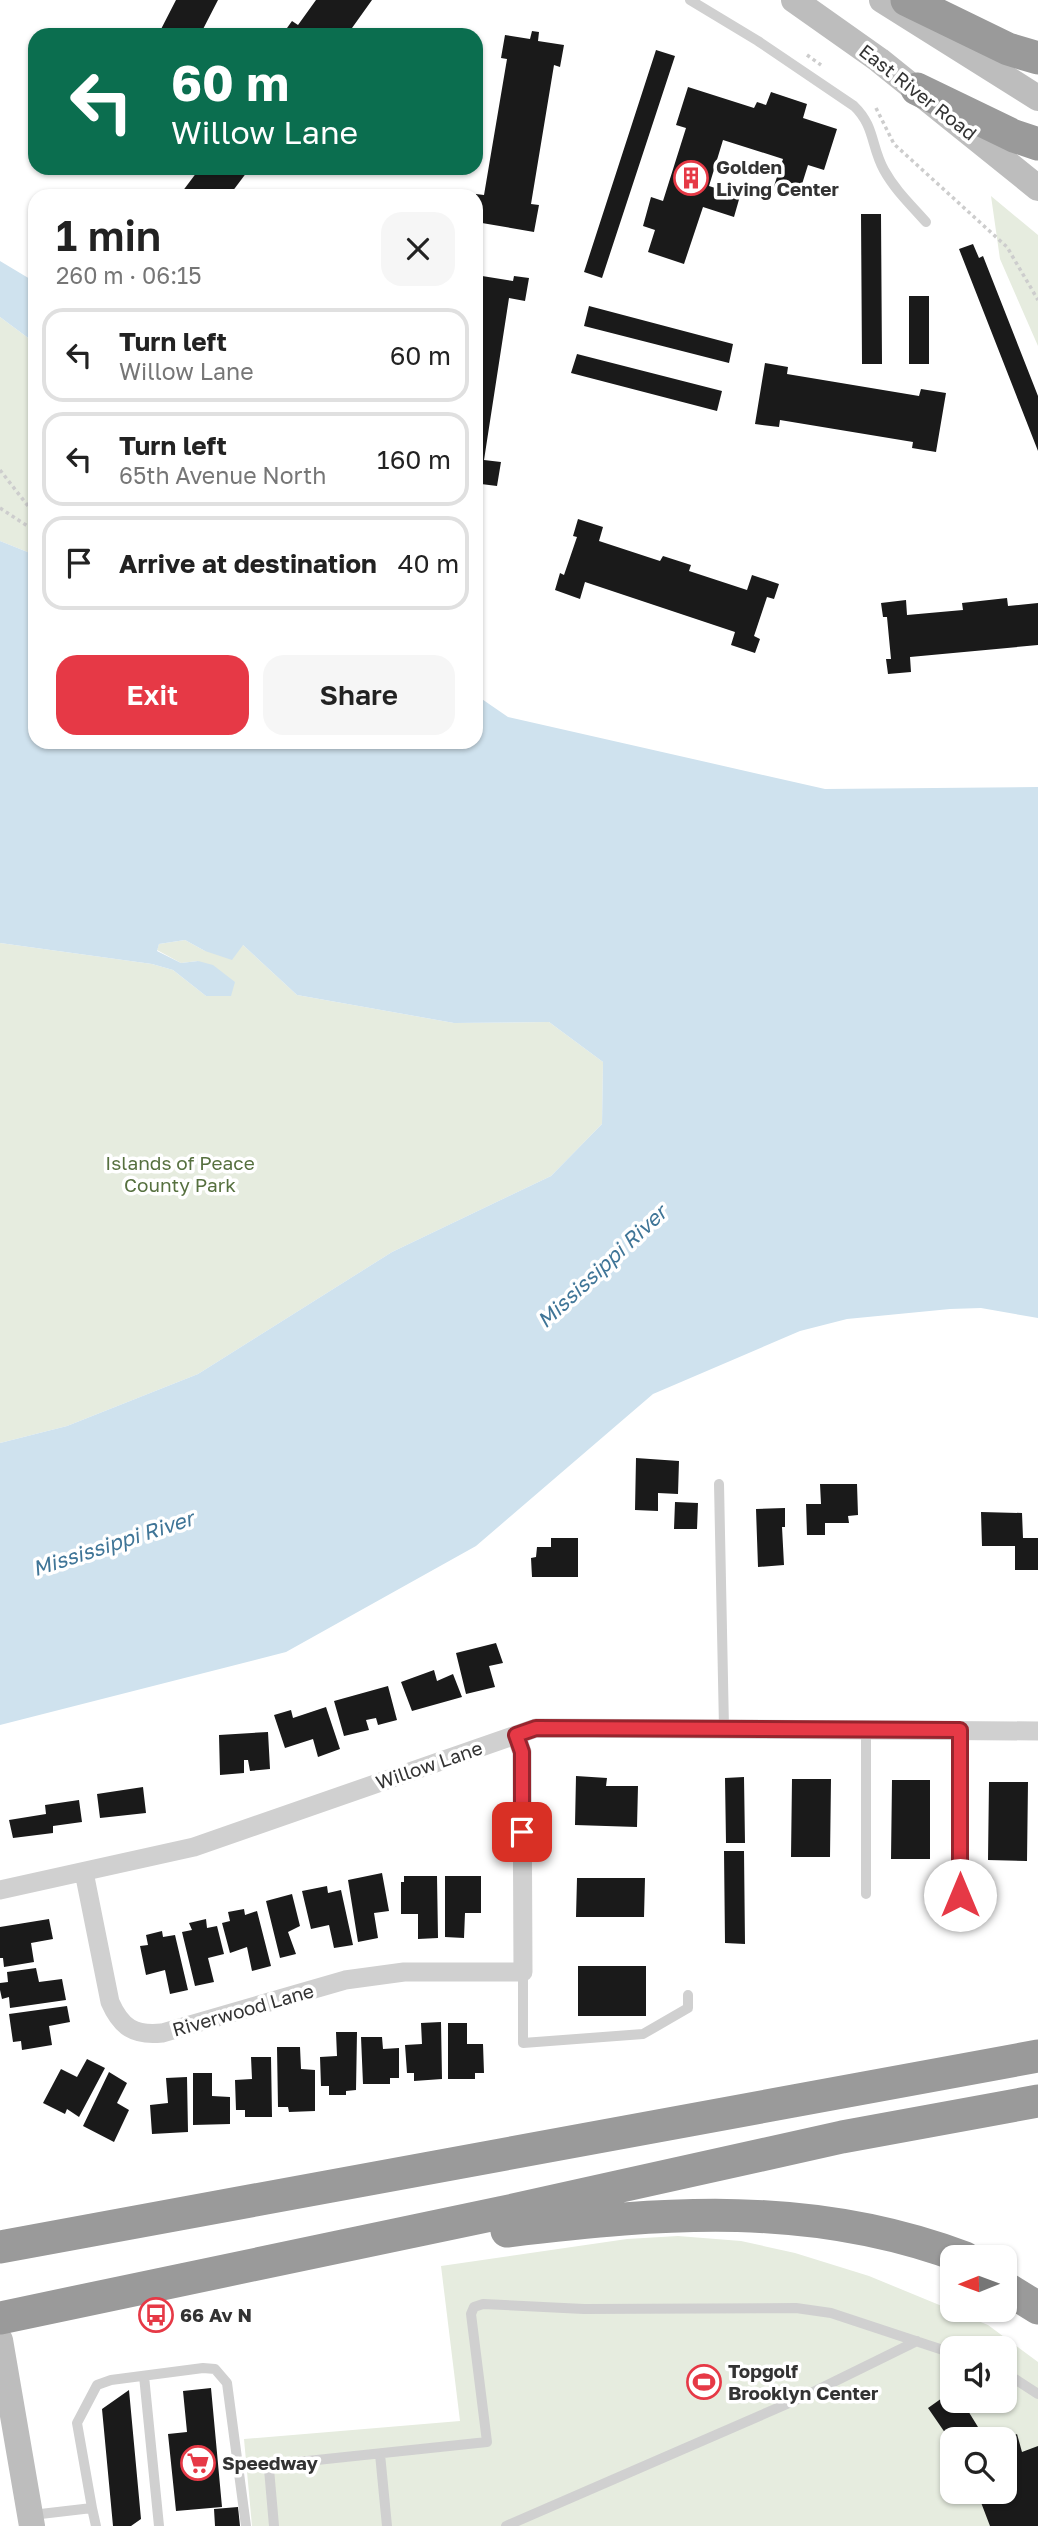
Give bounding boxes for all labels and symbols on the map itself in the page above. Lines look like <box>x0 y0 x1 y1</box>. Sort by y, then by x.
street label: East River Road <box>855 39 982 145</box>
place label: Golden Living Center <box>716 155 840 200</box>
building icon: Golden Living Center <box>672 159 710 197</box>
park label: Islands of Peace County Park <box>105 1151 255 1196</box>
water label: Mississippi River <box>531 1198 674 1333</box>
water label: Mississippi River <box>29 1504 199 1581</box>
street label: Willow Lane <box>373 1736 485 1793</box>
pin <box>492 1802 552 1862</box>
position arrow <box>923 1858 997 1932</box>
street label: Riverwood Lane <box>170 1978 316 2041</box>
north arrow <box>940 2245 1017 2322</box>
bus stop icon: 66 Av N <box>137 2296 175 2334</box>
place label: 66 Av N <box>180 2303 252 2326</box>
place label: Topgolf Brooklyn Center <box>728 2359 879 2404</box>
sports icon: Topgolf Brooklyn Center <box>685 2363 723 2401</box>
supermarket icon: Speedway <box>179 2444 217 2482</box>
place label: Speedway <box>222 2451 319 2474</box>

